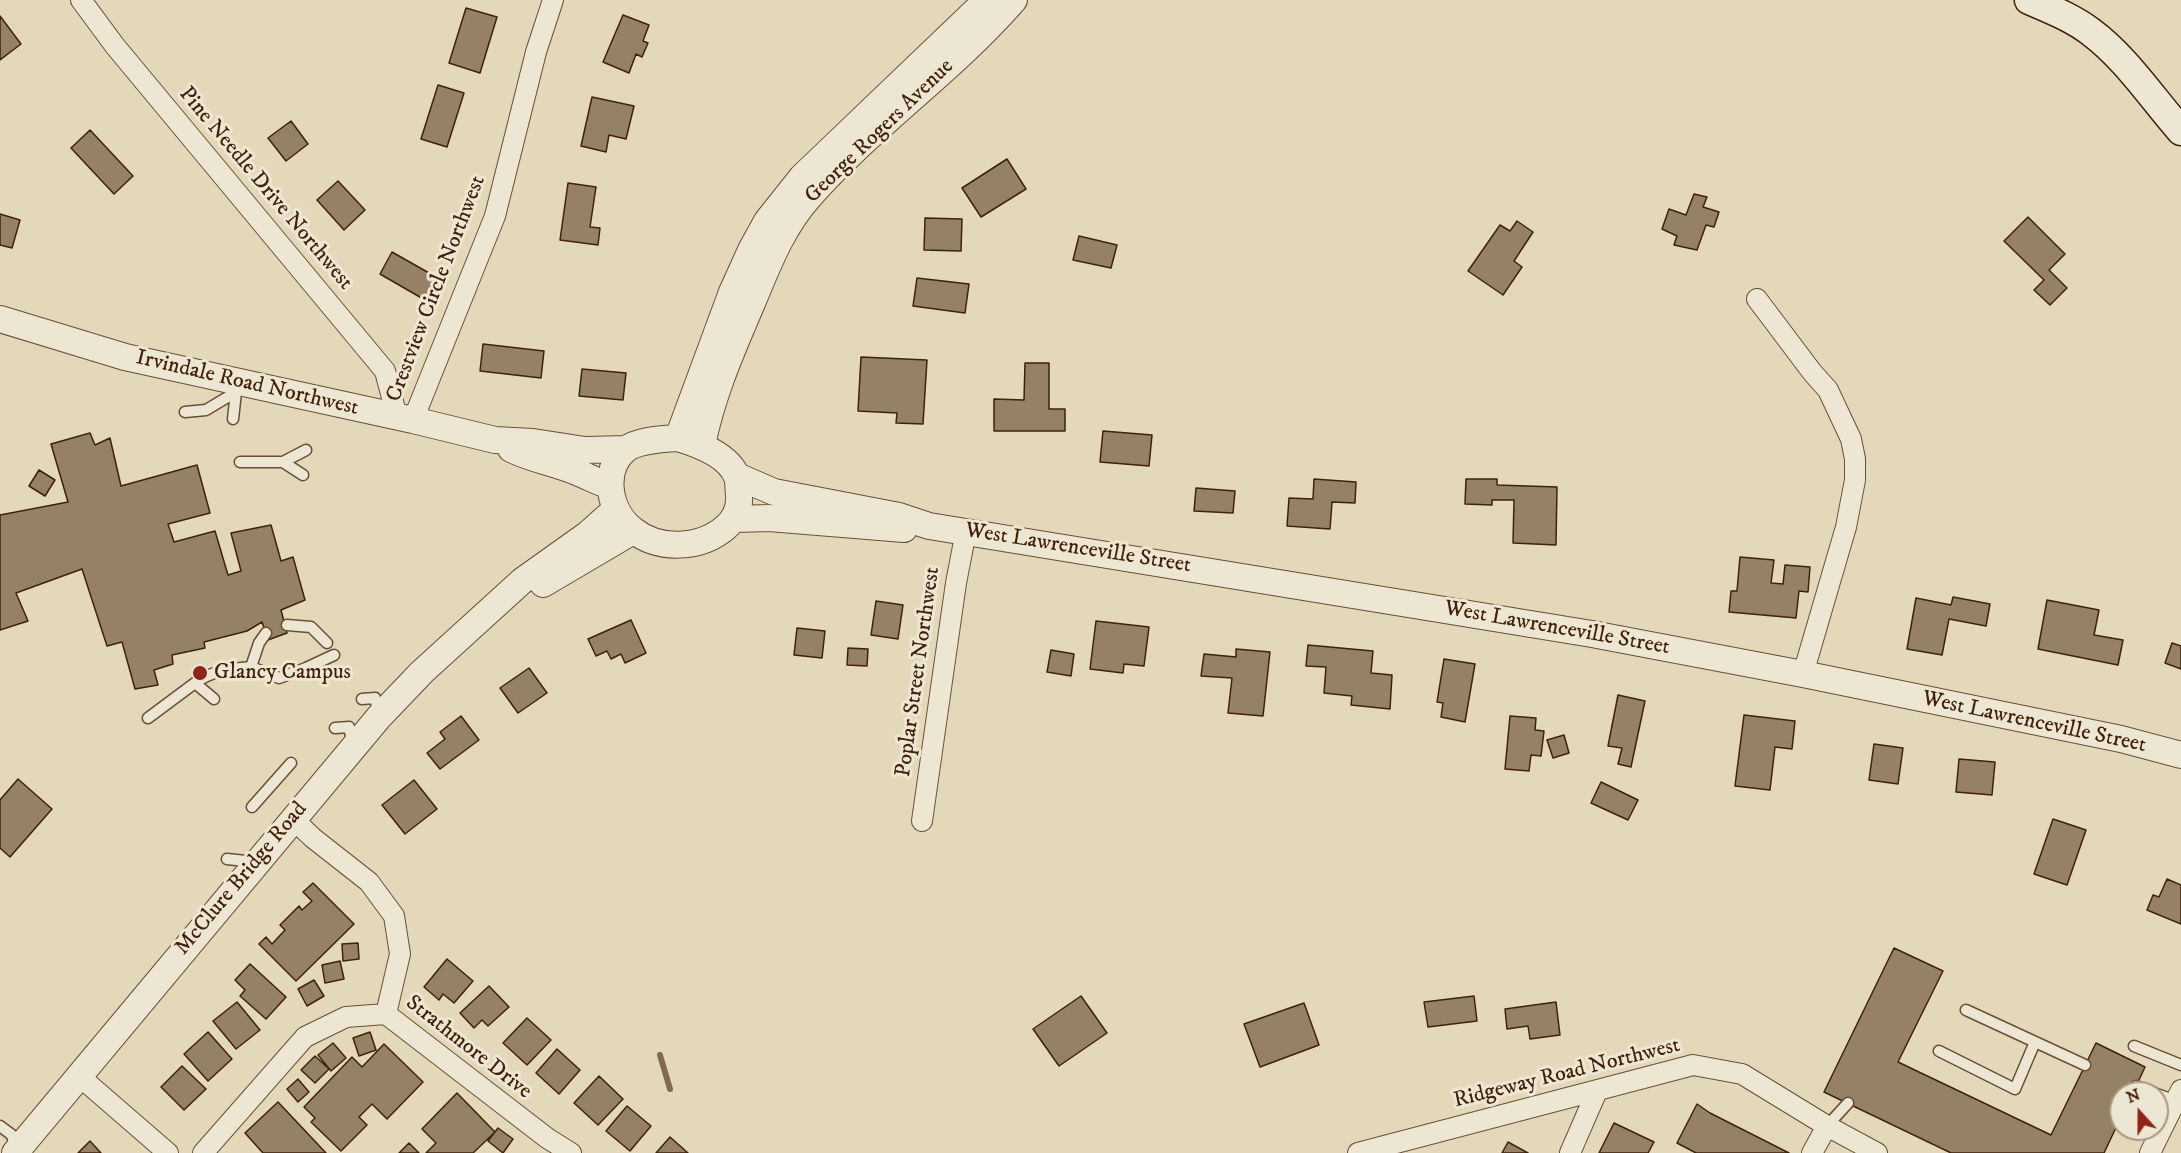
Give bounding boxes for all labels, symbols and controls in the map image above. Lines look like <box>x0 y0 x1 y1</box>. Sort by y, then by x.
street label: George Rogers Avenue <box>800 54 960 210</box>
street label: Pine Needle Drive Northwest <box>172 82 358 296</box>
street label: Crestview Circle Northwest <box>382 172 492 406</box>
street label: Irvindale Road Northwest <box>133 346 361 422</box>
street label: West Lawrenceville Street <box>963 518 1193 580</box>
street label: Poplar Street Northwest <box>891 565 947 779</box>
street label: West Lawrenceville Street <box>1442 596 1672 662</box>
place label: Glancy Campus <box>214 660 351 686</box>
marker: Glancy Campus <box>191 664 209 682</box>
street label: West Lawrenceville Street <box>1920 686 2148 760</box>
street label: McClure Bridge Road <box>170 797 314 961</box>
street label: Strathmore Drive <box>400 991 536 1105</box>
street label: Ridgeway Road Northwest <box>1451 1033 1683 1115</box>
north arrow <box>2109 1081 2169 1141</box>
text: N <box>2124 1084 2143 1108</box>

